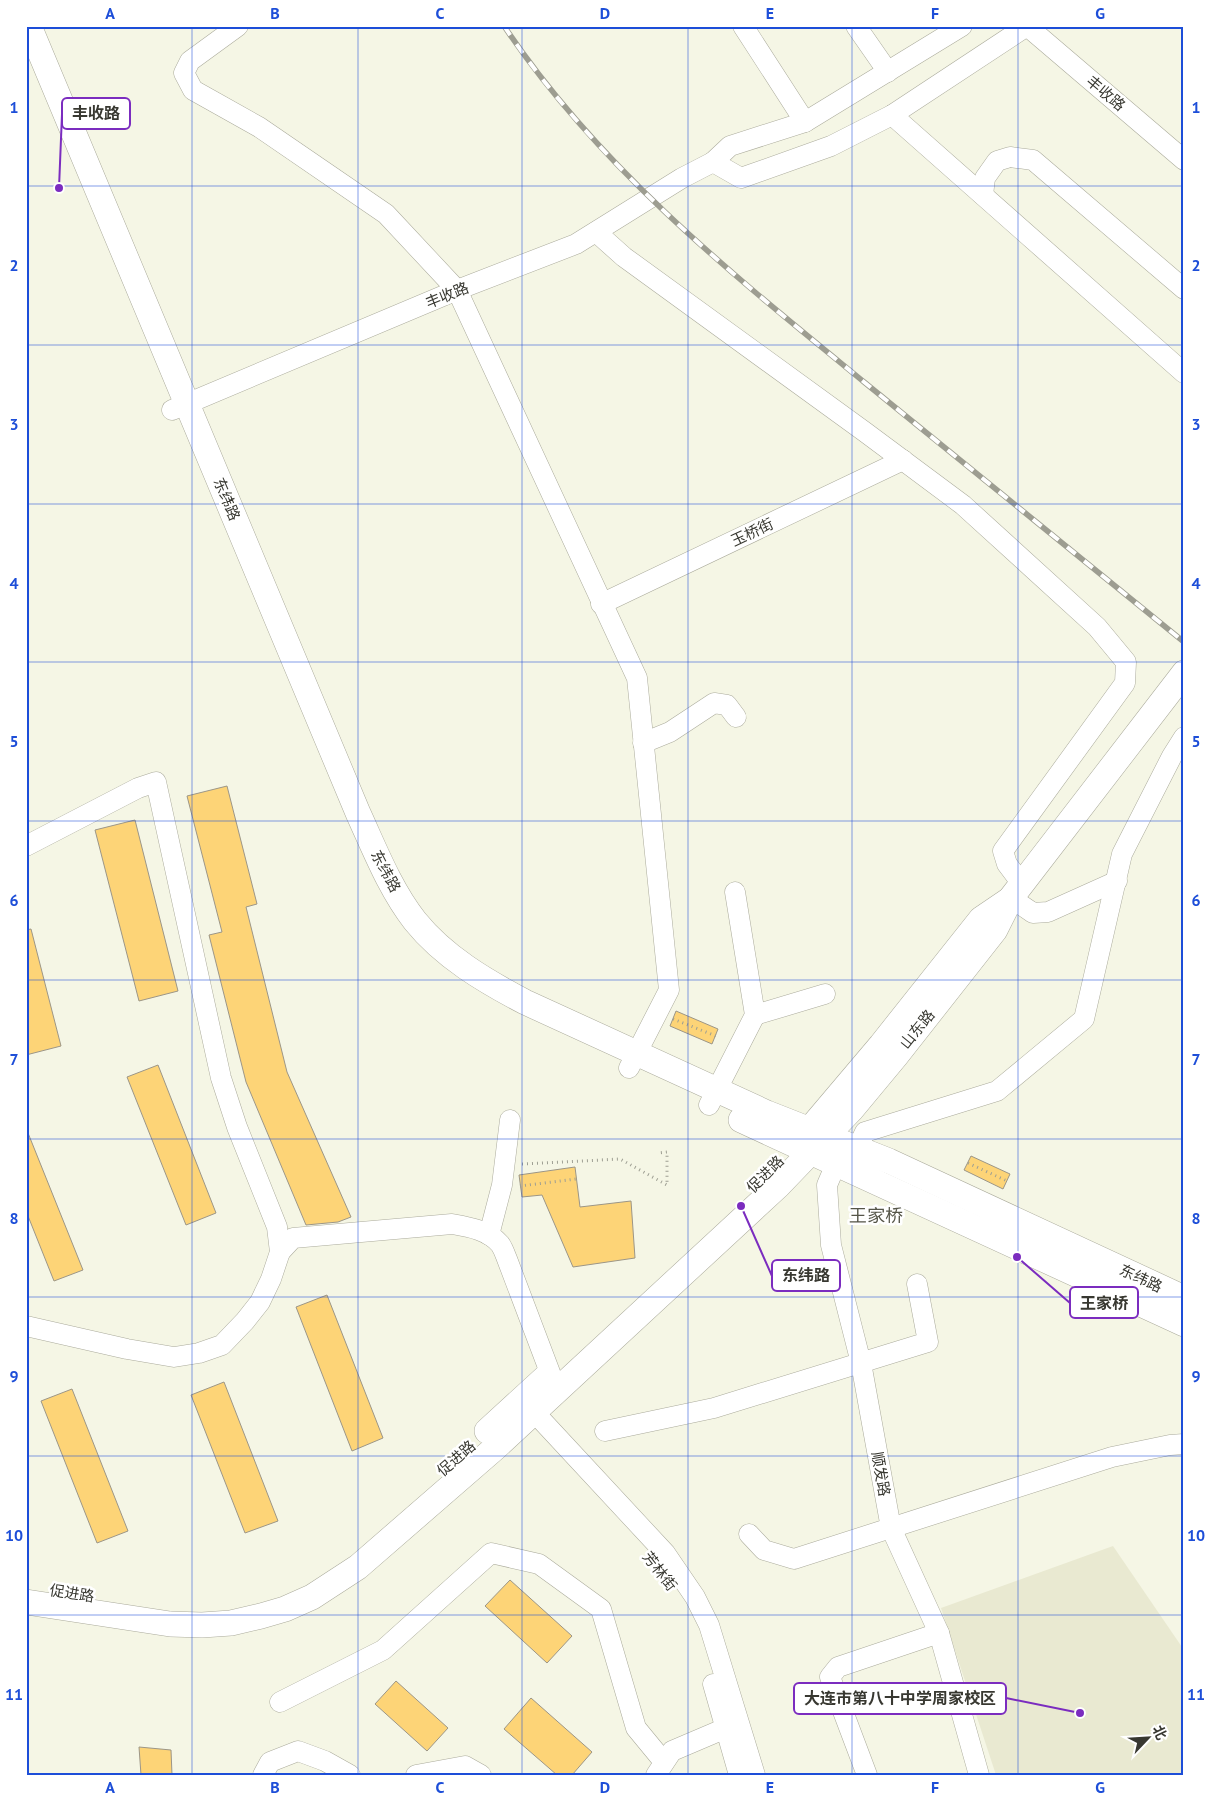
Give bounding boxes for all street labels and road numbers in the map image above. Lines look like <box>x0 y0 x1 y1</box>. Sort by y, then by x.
street label: 丰收路 <box>1083 71 1129 115</box>
street label: 丰收路 <box>423 278 471 312</box>
street label: 东纬路 <box>209 475 245 523</box>
street label: 玉桥街 <box>728 514 776 550</box>
street label: 东纬路 <box>367 847 405 895</box>
street label: 山东路 <box>895 1006 939 1052</box>
street label: 促进路 <box>742 1151 788 1197</box>
street label: 东纬路 <box>1117 1260 1165 1296</box>
street label: 促进路 <box>433 1436 479 1480</box>
street label: 顺发路 <box>868 1450 894 1498</box>
street label: 芳林街 <box>639 1547 681 1595</box>
street label: 促进路 <box>48 1580 96 1606</box>

